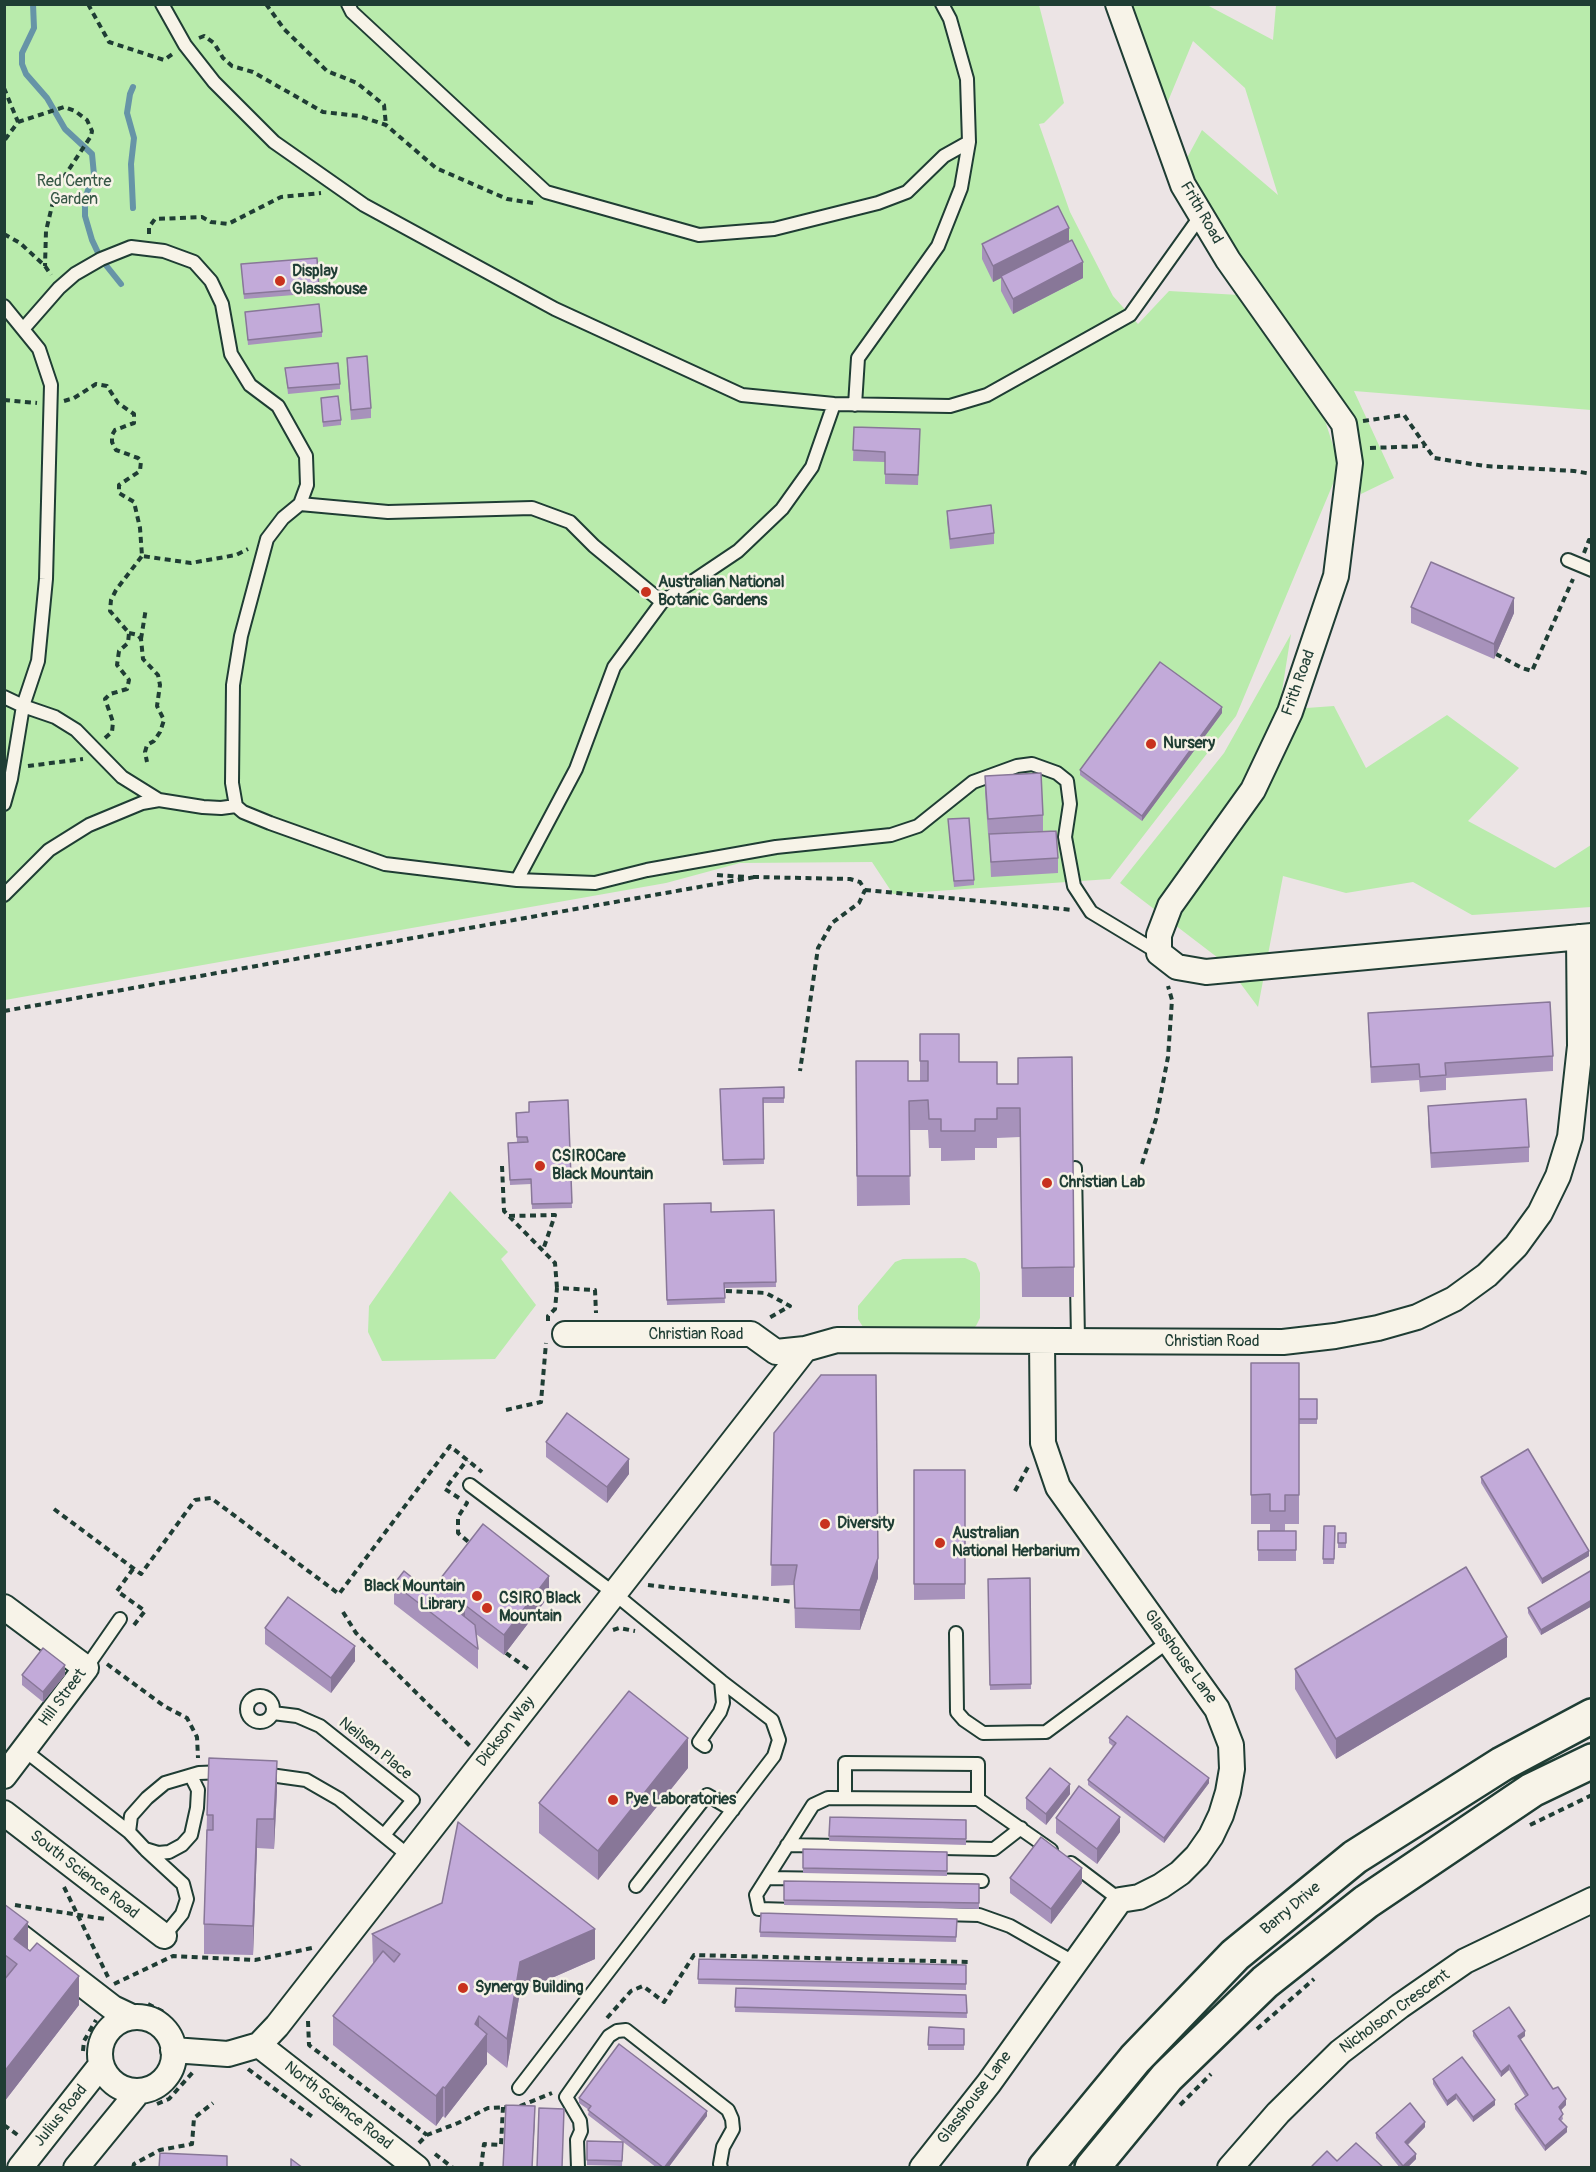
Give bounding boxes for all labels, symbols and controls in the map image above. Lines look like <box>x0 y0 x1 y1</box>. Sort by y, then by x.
park label: Red Centre Garden <box>37 172 111 210</box>
street label: Frith Road <box>1175 178 1227 248</box>
place label: Display Glasshouse <box>292 262 367 300</box>
marker: Display Glasshouse <box>273 274 287 288</box>
place label: Australian National Botanic Gardens <box>658 573 784 611</box>
marker: Australian National Botanic Gardens <box>639 585 653 599</box>
street label: Frith Road <box>1278 647 1320 719</box>
place label: Nursery <box>1163 734 1215 754</box>
marker: Nursery <box>1144 737 1158 751</box>
place label: CSIROCare Black Mountain <box>552 1147 653 1185</box>
marker: CSIROCare Black Mountain <box>533 1159 547 1173</box>
place label: Christian Lab <box>1059 1173 1145 1193</box>
marker: Christian Lab <box>1040 1176 1054 1190</box>
street label: Christian Road <box>648 1325 744 1345</box>
street label: Christian Road <box>1164 1332 1260 1352</box>
place label: Diversity <box>837 1514 894 1534</box>
marker: Diversity <box>818 1517 832 1531</box>
place label: Australian National Herbarium <box>952 1524 1080 1562</box>
marker: Australian National Herbarium <box>933 1536 947 1550</box>
place label: Black Mountain Library <box>364 1577 465 1615</box>
marker: Black Mountain Library <box>470 1589 484 1603</box>
place label: CSIRO Black Mountain <box>499 1589 581 1627</box>
marker: CSIRO Black Mountain <box>480 1601 494 1615</box>
street label: Glasshouse Lane <box>1139 1606 1221 1708</box>
street label: Hill Street <box>35 1665 91 1731</box>
street label: Dickson Way <box>473 1693 539 1771</box>
street label: Neilsen Place <box>334 1714 416 1784</box>
place label: Pye Laboratories <box>625 1790 736 1810</box>
marker: Pye Laboratories <box>606 1793 620 1807</box>
street label: South Science Road <box>26 1827 142 1923</box>
street label: Barry Drive <box>1257 1878 1325 1940</box>
street label: Nicholson Crescent <box>1336 1966 1454 2058</box>
place label: Synergy Building <box>475 1978 584 1998</box>
marker: Synergy Building <box>456 1981 470 1995</box>
street label: Glasshouse Lane <box>934 2048 1016 2148</box>
street label: North Science Road <box>280 2058 396 2154</box>
street label: Julius Road <box>30 2081 92 2151</box>

